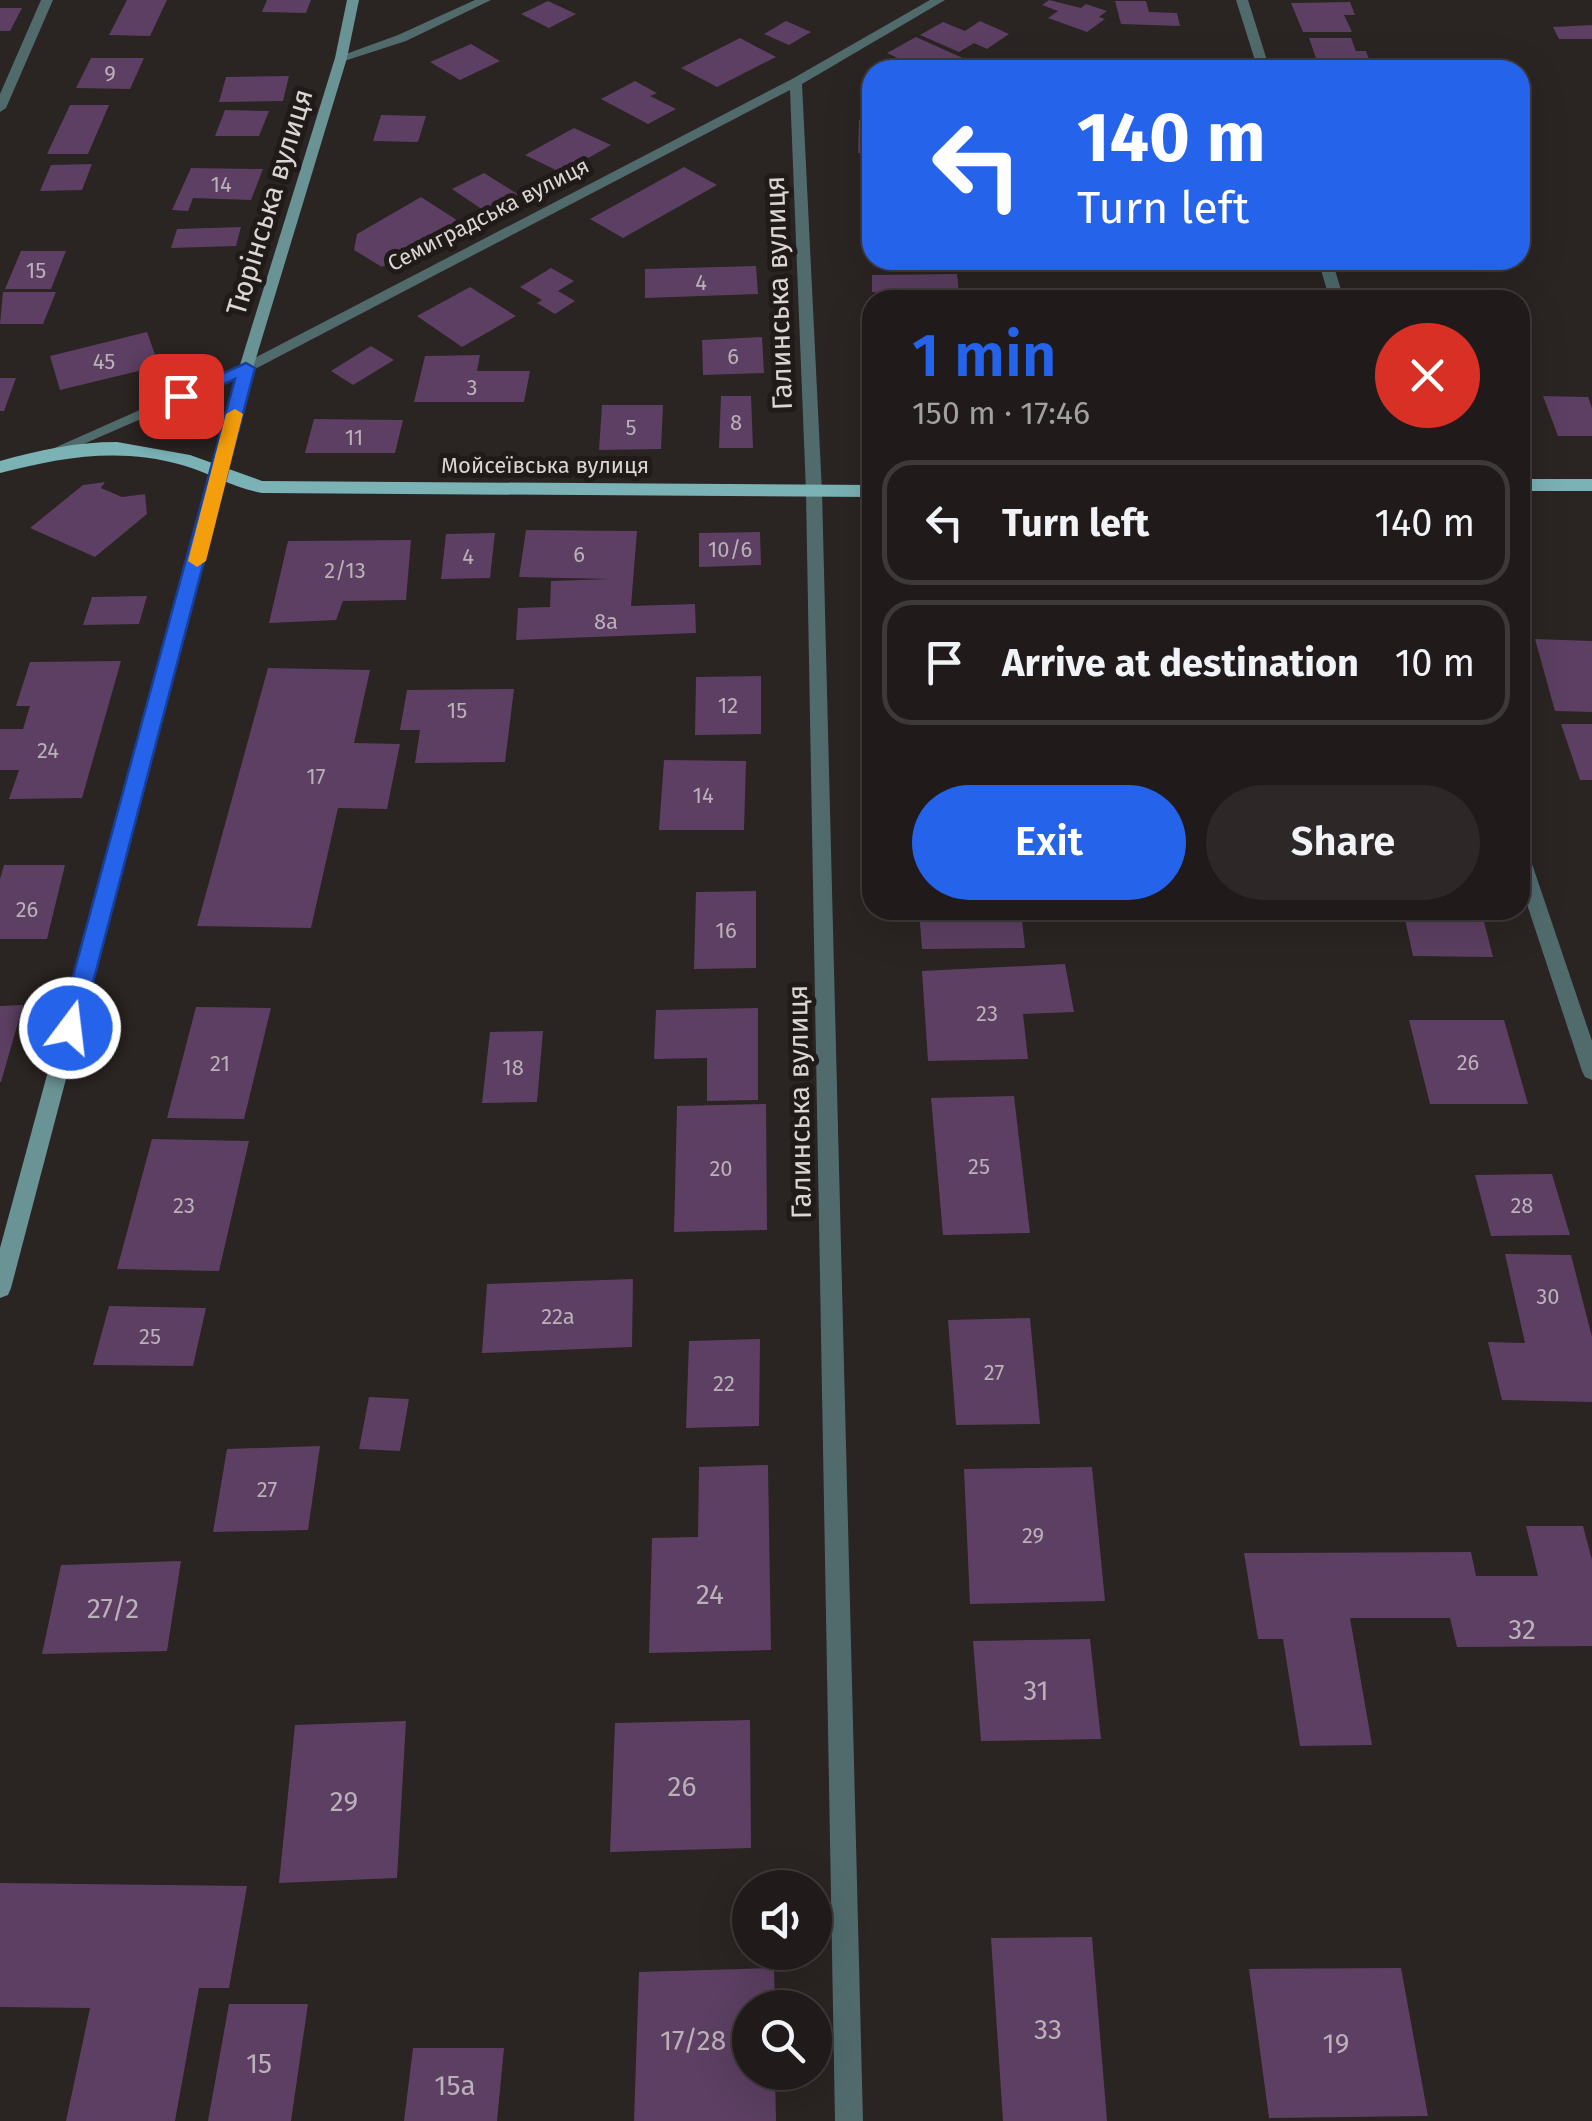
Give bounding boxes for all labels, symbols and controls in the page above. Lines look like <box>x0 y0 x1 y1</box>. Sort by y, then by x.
house number: 9 <box>104 60 116 87</box>
street label: Тюрінська вулиця <box>219 85 320 319</box>
text: 140 m <box>1077 96 1266 180</box>
icon: left <box>912 100 1042 230</box>
street label: Семиградська вулиця <box>383 152 594 277</box>
house number: 14 <box>210 171 232 198</box>
street label: Галинська вулиця <box>758 175 799 411</box>
text: Turn left <box>1077 181 1249 235</box>
house number: 15 <box>26 257 46 284</box>
house number: 4 <box>695 269 707 296</box>
text: 1 min <box>912 320 1057 392</box>
button: close <box>1375 323 1480 428</box>
house number: 6 <box>727 343 739 370</box>
house number: 45 <box>93 348 115 375</box>
pin <box>139 354 224 439</box>
icon: arrive <box>154 369 209 424</box>
house number: 3 <box>467 374 477 401</box>
text: 150 m · 17:46 <box>912 394 1090 432</box>
house number: 8 <box>730 409 742 436</box>
house number: 5 <box>625 414 637 441</box>
house number: 11 <box>345 424 363 451</box>
street label: Мойсеївська вулиця <box>441 452 649 479</box>
icon: left <box>917 495 972 550</box>
text: Turn left <box>1002 500 1149 546</box>
text: 140 m <box>1374 500 1475 546</box>
house number: 10/6 <box>708 536 752 563</box>
house number: 6 <box>573 541 585 568</box>
house number: 4 <box>462 543 474 570</box>
house number: 2/13 <box>324 557 366 584</box>
house number: 8а <box>594 608 618 635</box>
icon: arrive <box>917 635 972 690</box>
text: Arrive at destination <box>1002 640 1359 686</box>
text: 10 m <box>1395 640 1475 686</box>
house number: 12 <box>718 692 738 719</box>
house number: 15 <box>447 697 467 724</box>
house number: 24 <box>37 737 59 764</box>
house number: 17 <box>306 763 326 790</box>
house number: 14 <box>692 782 714 809</box>
button: Exit <box>912 785 1186 900</box>
button: Share <box>1206 785 1480 900</box>
house number: 26 <box>16 896 38 923</box>
house number: 16 <box>715 917 737 944</box>
position arrow <box>18 976 122 1080</box>
street label: Галинська вулиця <box>781 985 818 1219</box>
house number: 23 <box>976 1000 998 1027</box>
house number: 26 <box>1457 1049 1479 1076</box>
house number: 21 <box>210 1050 230 1077</box>
house number: 18 <box>502 1054 524 1081</box>
house number: 25 <box>968 1153 990 1180</box>
house number: 20 <box>709 1155 733 1182</box>
house number: 23 <box>173 1192 195 1219</box>
house number: 28 <box>1510 1192 1534 1219</box>
house number: 30 <box>1536 1283 1560 1310</box>
house number: 22а <box>541 1303 575 1330</box>
house number: 25 <box>139 1323 161 1350</box>
house number: 27 <box>984 1359 1004 1386</box>
house number: 22 <box>713 1370 735 1397</box>
house number: 27 <box>257 1476 277 1503</box>
house number: 29 <box>1022 1522 1044 1549</box>
house number: 24 <box>696 1578 724 1611</box>
house number: 27/2 <box>87 1592 139 1625</box>
house number: 32 <box>1508 1613 1536 1646</box>
house number: 31 <box>1023 1674 1049 1707</box>
house number: 26 <box>668 1770 696 1803</box>
house number: 29 <box>330 1785 358 1818</box>
map controls <box>732 1870 832 2090</box>
button: sound <box>732 1870 832 1970</box>
button: search <box>732 1990 832 2090</box>
house number: 33 <box>1034 2013 1062 2046</box>
house number: 17/28 <box>660 2024 726 2057</box>
house number: 19 <box>1323 2027 1349 2060</box>
house number: 15 <box>246 2047 272 2080</box>
house number: 15а <box>434 2069 476 2102</box>

